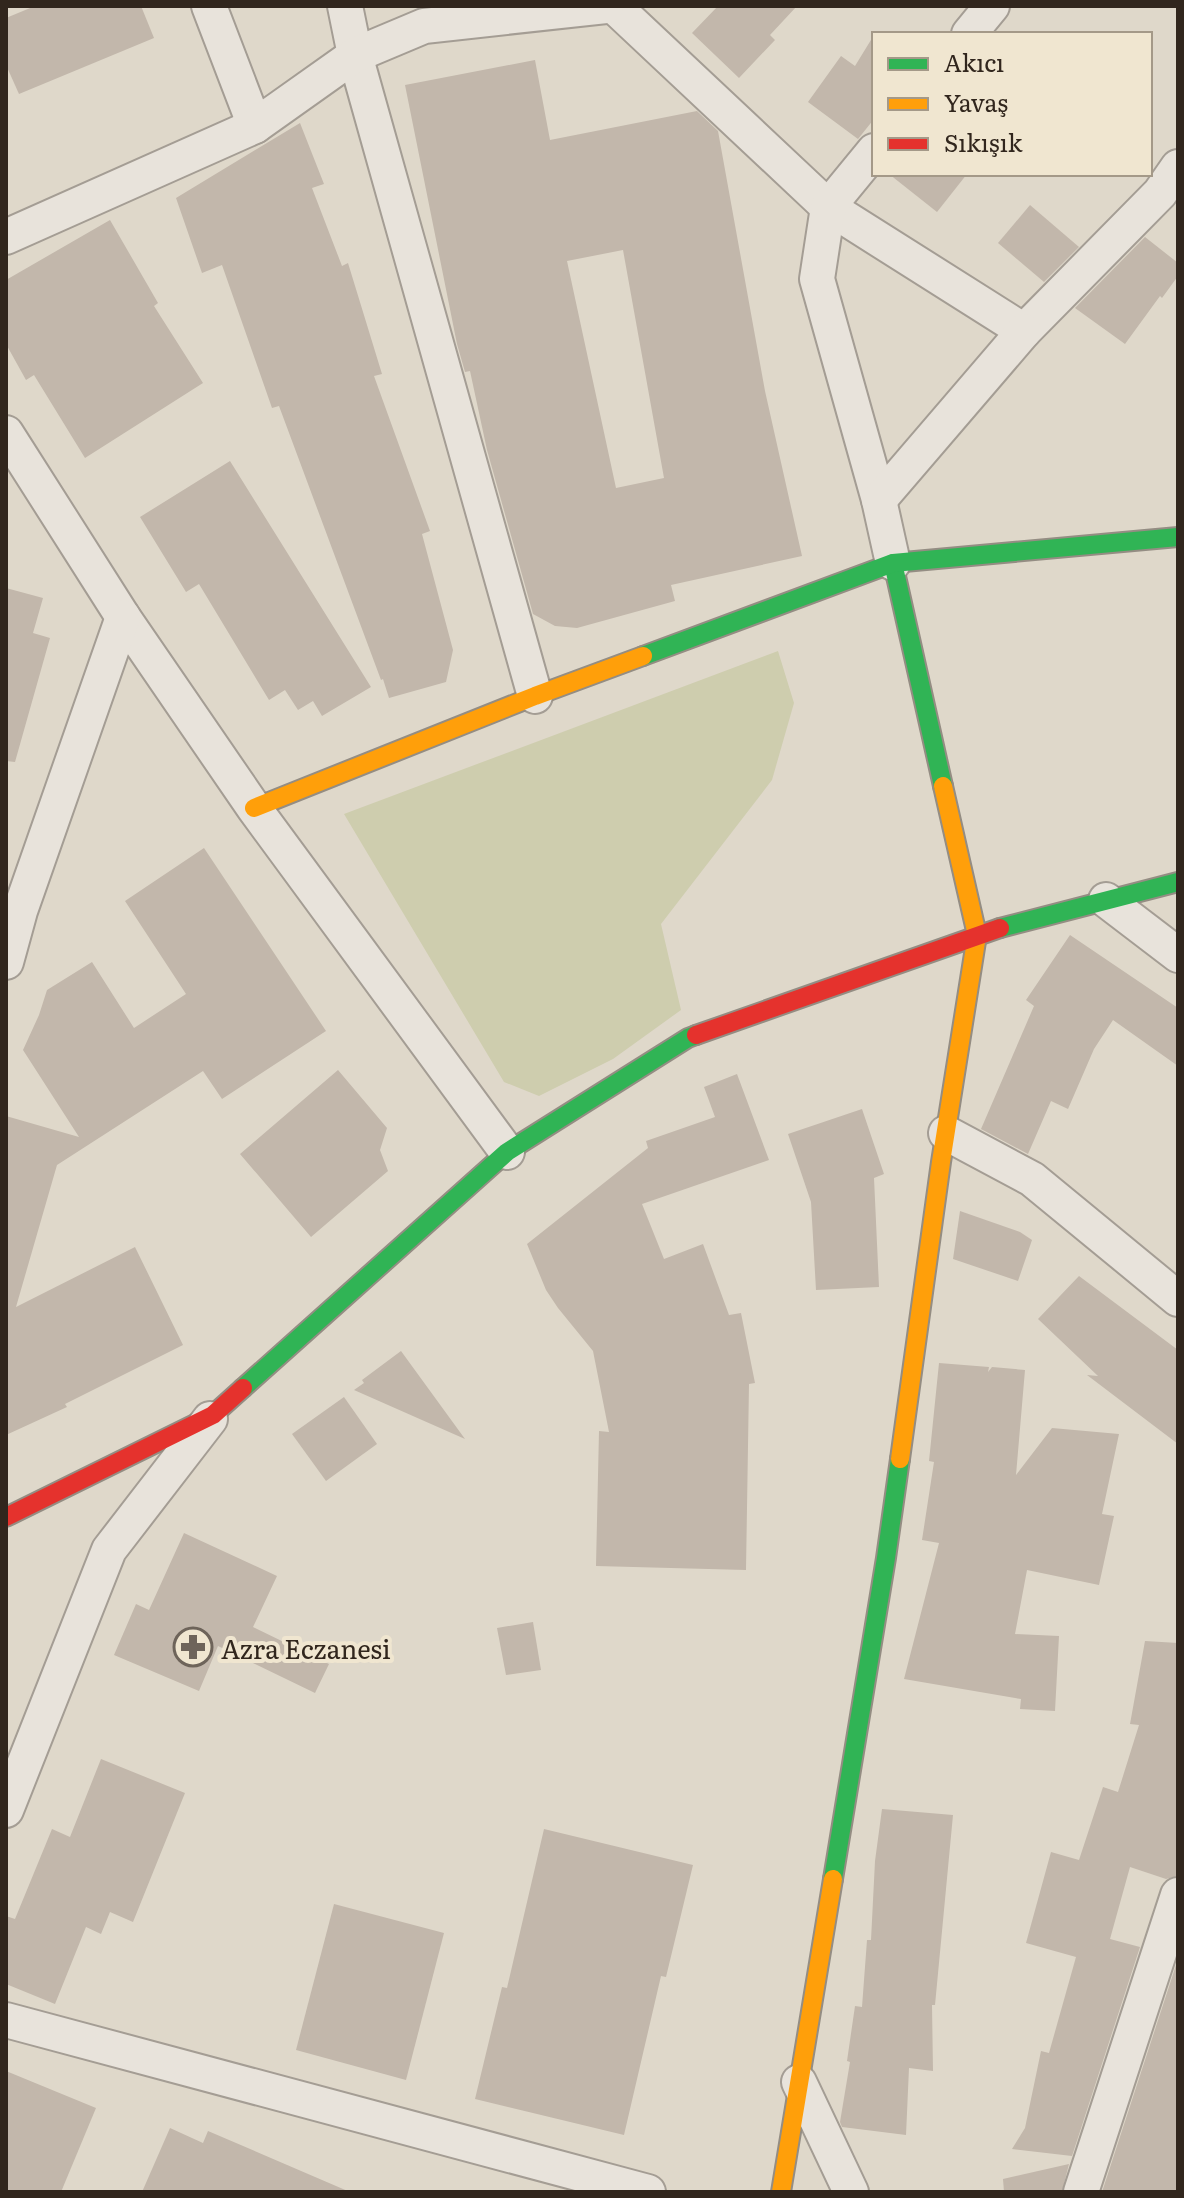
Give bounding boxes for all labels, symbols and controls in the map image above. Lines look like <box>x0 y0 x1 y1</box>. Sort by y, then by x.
legend <box>872 32 1152 176</box>
text: Akıcı <box>944 44 1004 79</box>
text: Yavaş <box>944 84 1008 119</box>
text: Sıkışık <box>944 124 1023 159</box>
pharmacy icon: Azra Eczanesi <box>172 1626 214 1668</box>
place label: Azra Eczanesi <box>221 1628 391 1667</box>

